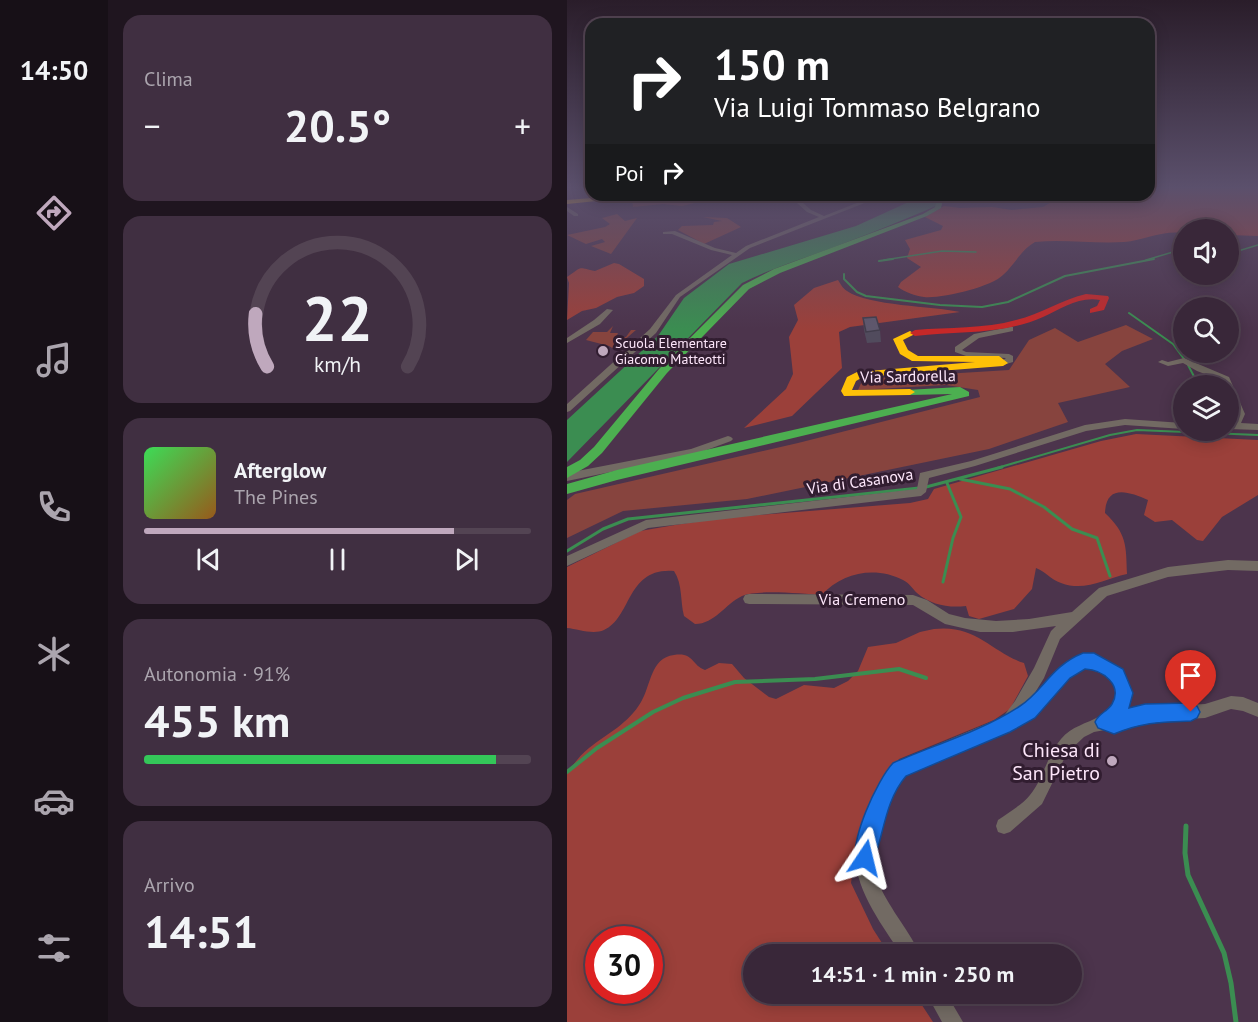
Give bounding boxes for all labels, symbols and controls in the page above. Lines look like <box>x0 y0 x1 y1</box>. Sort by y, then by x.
text: 150 m <box>714 37 830 92</box>
icon: right <box>615 42 693 120</box>
text: 14:50 <box>20 53 88 87</box>
text: Clima <box>144 66 193 92</box>
text: Via Luigi Tommaso Belgrano <box>714 90 1040 124</box>
text: 20.5° <box>284 96 391 154</box>
text: − <box>144 104 161 147</box>
text: + <box>514 104 531 147</box>
icon: right <box>656 156 689 189</box>
text: Poi <box>615 159 644 187</box>
icon: directions <box>33 192 75 234</box>
map controls <box>1173 219 1239 441</box>
button: sound <box>1173 219 1239 285</box>
text: 22 <box>302 277 373 358</box>
button: search <box>1173 297 1239 363</box>
place label: Scuola Elementare Giacomo Matteotti <box>615 334 727 368</box>
icon: music <box>33 339 75 381</box>
marker: Scuola Elementare Giacomo Matteotti <box>596 344 610 358</box>
text: km/h <box>314 350 361 378</box>
street label: Via Sardorella <box>859 365 956 387</box>
button: layers <box>1173 375 1239 441</box>
text: Afterglow <box>234 456 326 484</box>
street label: Via di Casanova <box>805 464 914 498</box>
text: The Pines <box>234 484 318 510</box>
icon: phone <box>33 486 75 528</box>
icon: previous <box>192 543 225 576</box>
icon: pause <box>321 543 354 576</box>
icon: next <box>450 543 483 576</box>
street label: Via Cremeno <box>818 589 905 609</box>
icon: climate <box>33 633 75 675</box>
pin <box>1165 650 1216 712</box>
icon: arrive <box>1174 659 1207 692</box>
text: Autonomia · 91% <box>144 661 290 687</box>
text: 455 km <box>144 691 290 749</box>
place label: Chiesa di San Pietro <box>1012 737 1100 786</box>
marker: Chiesa di San Pietro <box>1105 754 1119 768</box>
icon: car <box>33 780 75 822</box>
position arrow <box>833 826 897 890</box>
text: Arrivo <box>144 872 195 898</box>
text: 14:51 <box>144 902 258 960</box>
speed limit sign: 30 <box>585 926 663 1004</box>
icon: filters <box>33 927 75 969</box>
text: 14:51 · 1 min · 250 m <box>811 960 1014 988</box>

